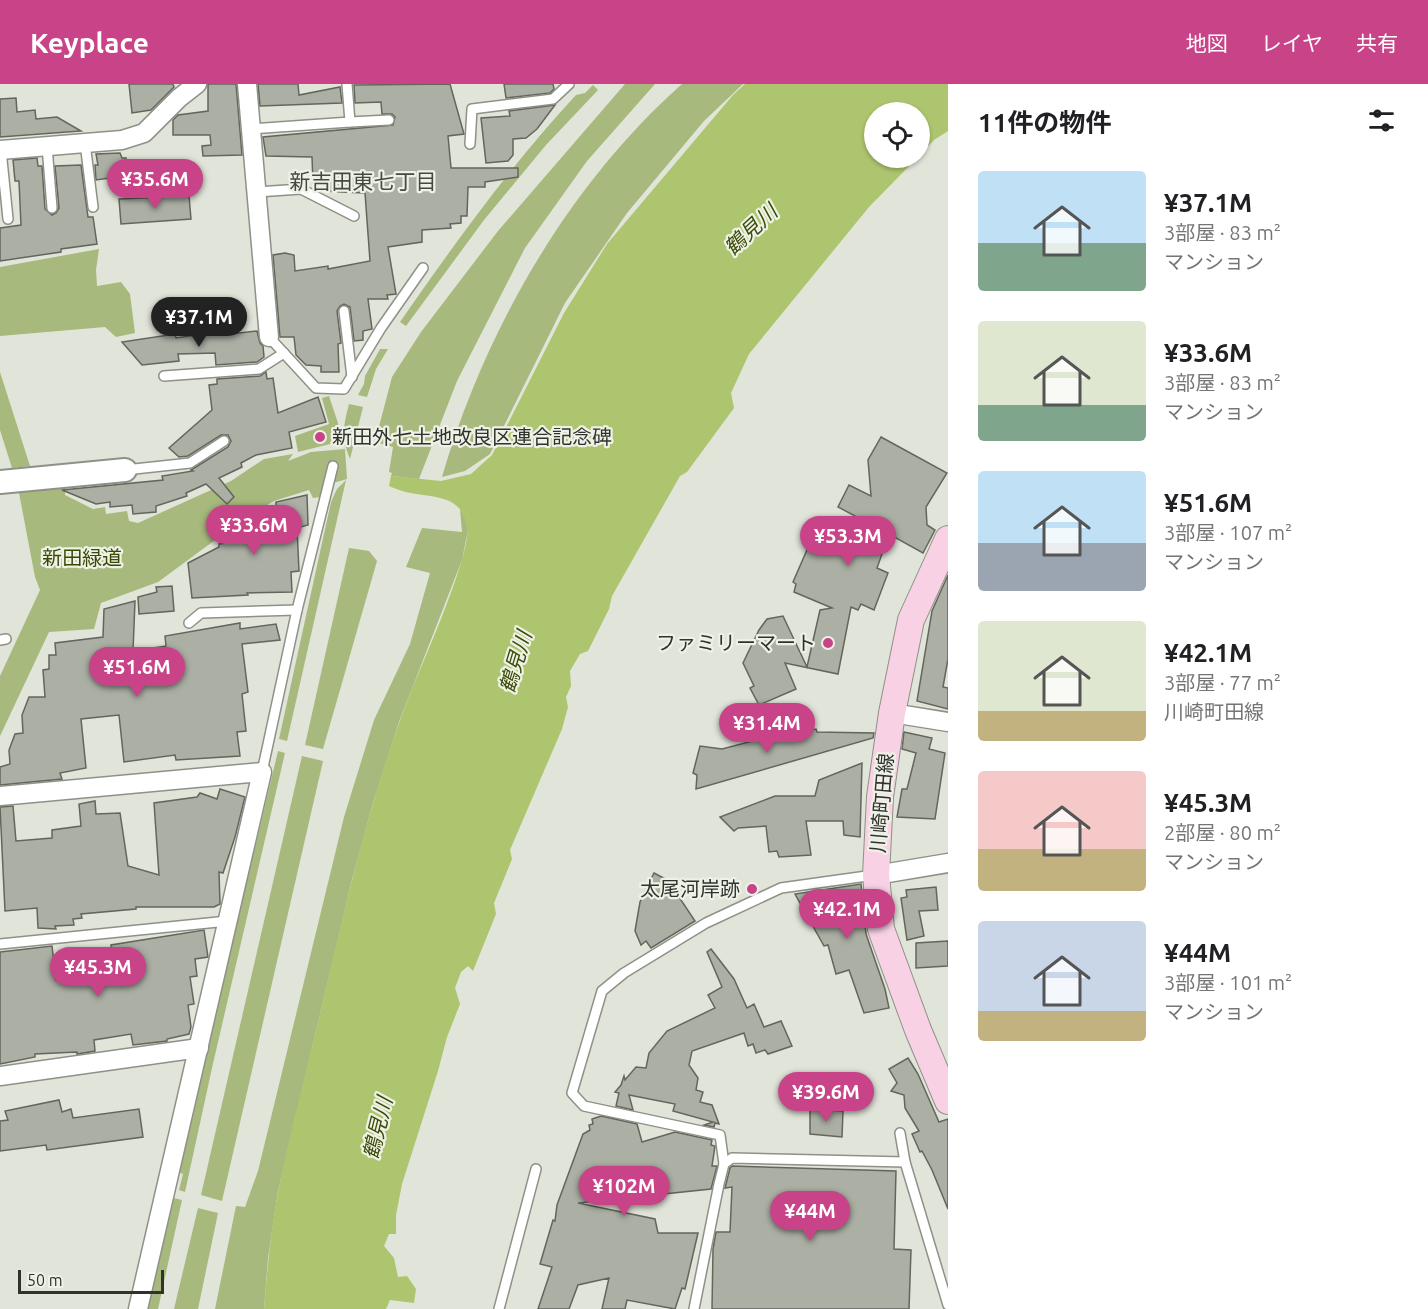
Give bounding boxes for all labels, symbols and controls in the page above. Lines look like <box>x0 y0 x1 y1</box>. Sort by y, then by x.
text: Keyplace <box>30 27 149 58</box>
text: 地図 <box>1186 31 1228 55</box>
text: レイヤ <box>1261 31 1323 55</box>
text: 共有 <box>1356 31 1398 55</box>
map controls <box>864 102 930 168</box>
button: locate <box>864 102 930 168</box>
icon: filters <box>1365 104 1398 137</box>
text: 11件の物件 <box>978 108 1111 137</box>
pin: ¥35.6M <box>106 159 204 210</box>
text: ¥35.6M <box>121 167 189 190</box>
district label: 新吉田東七丁目 <box>290 169 437 193</box>
text: ¥37.1M <box>1164 188 1252 217</box>
icon: home <box>1026 195 1098 267</box>
water label: 鶴見川 <box>719 198 783 260</box>
text: 3部屋 · 83 m² <box>1164 221 1281 244</box>
text: マンション <box>1164 250 1264 273</box>
pin: ¥37.1M <box>150 297 248 348</box>
text: ¥37.1M <box>165 305 233 328</box>
text: ¥33.6M <box>1164 338 1252 367</box>
icon: home <box>1026 345 1098 417</box>
text: 3部屋 · 83 m² <box>1164 371 1281 394</box>
text: マンション <box>1164 400 1264 423</box>
place label: 新田外七土地改良区連合記念碑 <box>332 425 612 448</box>
marker: 新田外七土地改良区連合記念碑 <box>313 430 327 444</box>
text: ¥51.6M <box>1164 488 1252 517</box>
icon: home <box>1026 495 1098 567</box>
pin: ¥33.6M <box>205 505 303 556</box>
text: ¥33.6M <box>220 513 288 536</box>
pin: ¥53.3M <box>799 516 897 567</box>
text: 3部屋 · 107 m² <box>1164 521 1292 544</box>
text: ¥53.3M <box>814 524 882 547</box>
park label: 新田緑道 <box>42 546 122 569</box>
text: マンション <box>1164 550 1264 573</box>
water label: 鶴見川 <box>494 626 536 695</box>
place label: ファミリーマート <box>656 631 816 654</box>
marker: ファミリーマート <box>821 636 835 650</box>
text: ¥42.1M <box>1164 638 1252 667</box>
icon: home <box>1026 645 1098 717</box>
pin: ¥51.6M <box>88 647 186 698</box>
text: ¥51.6M <box>103 655 171 678</box>
text: 3部屋 · 77 m² <box>1164 671 1281 694</box>
text: 川崎町田線 <box>1164 700 1264 723</box>
pin: ¥31.4M <box>718 703 816 754</box>
text: ¥31.4M <box>733 711 801 734</box>
street label: 川崎町田線 <box>866 752 897 854</box>
text: ¥45.3M <box>1164 788 1252 817</box>
icon: home <box>1026 795 1098 867</box>
text: 2部屋 · 80 m² <box>1164 821 1281 844</box>
text: マンション <box>1164 850 1264 873</box>
place label: 太尾河岸跡 <box>640 877 740 900</box>
marker: 太尾河岸跡 <box>745 882 759 896</box>
pin: ¥42.1M <box>798 889 896 940</box>
text: ¥42.1M <box>813 897 881 920</box>
text: ¥44M <box>1164 938 1231 967</box>
icon: home <box>1026 945 1098 1017</box>
pin: ¥45.3M <box>49 947 147 998</box>
text: ¥45.3M <box>64 955 132 978</box>
text: 3部屋 · 101 m² <box>1164 971 1292 994</box>
text: マンション <box>1164 1000 1264 1023</box>
pin: ¥39.6M <box>777 1072 875 1123</box>
text: ¥39.6M <box>792 1080 860 1103</box>
water label: 鶴見川 <box>358 1092 397 1161</box>
pin: ¥102M <box>582 1166 666 1217</box>
text: ¥102M <box>593 1174 655 1197</box>
pin: ¥44M <box>774 1191 846 1242</box>
text: ¥44M <box>784 1199 836 1222</box>
scale bar <box>18 1267 164 1294</box>
text: 50 m <box>27 1271 63 1289</box>

